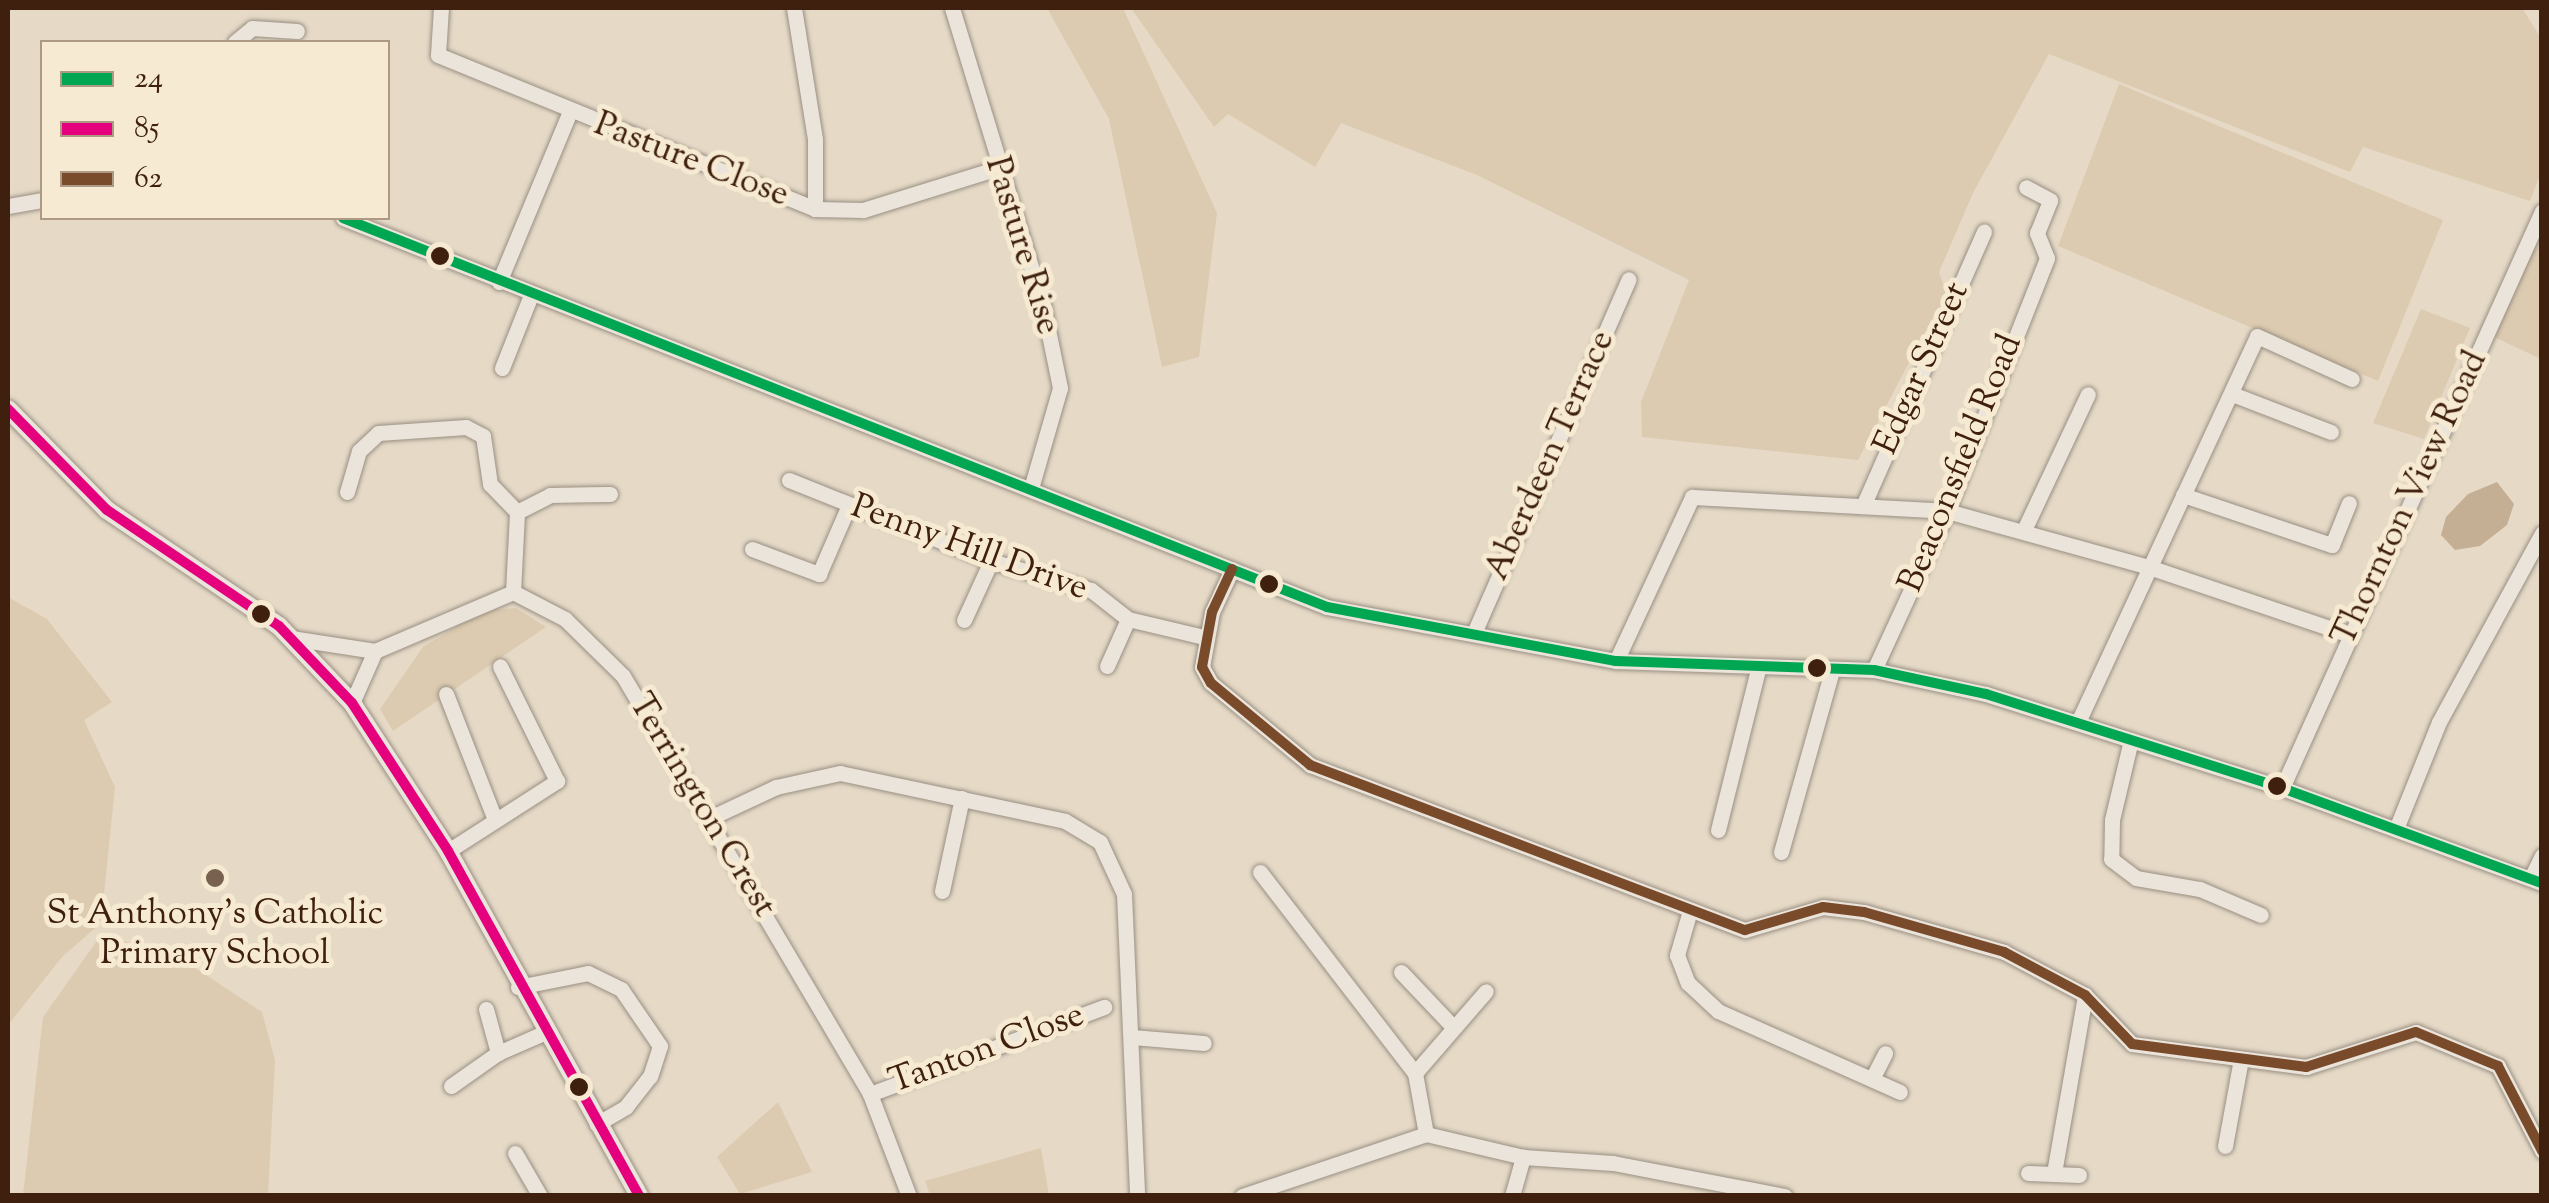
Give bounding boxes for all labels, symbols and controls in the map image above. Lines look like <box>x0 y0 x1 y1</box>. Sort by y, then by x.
legend <box>40 40 390 220</box>
text: 24 <box>134 58 163 101</box>
street label: Pasture Close <box>588 105 794 217</box>
text: 85 <box>134 108 159 151</box>
street label: Pasture Rise <box>974 152 1068 340</box>
text: 62 <box>134 158 163 201</box>
unlabelled marker <box>430 246 450 266</box>
street label: Edgar Street <box>1866 276 1980 462</box>
street label: Aberdeen Terrace <box>1477 325 1625 587</box>
street label: Beaconsfield Road <box>1891 329 2033 599</box>
street label: Thornton View Road <box>2324 345 2498 653</box>
street label: Penny Hill Drive <box>845 487 1093 611</box>
unlabelled marker <box>1259 574 1279 594</box>
unlabelled marker <box>251 604 271 624</box>
unlabelled marker <box>1807 658 1827 678</box>
street label: Terrington Crest <box>618 687 784 925</box>
unlabelled marker <box>2267 776 2287 796</box>
marker: St Anthony's Catholic Primary School <box>204 867 226 889</box>
place label: St Anthony's Catholic Primary School <box>47 894 383 976</box>
street label: Tanton Close <box>884 995 1090 1105</box>
unlabelled marker <box>569 1077 589 1097</box>

